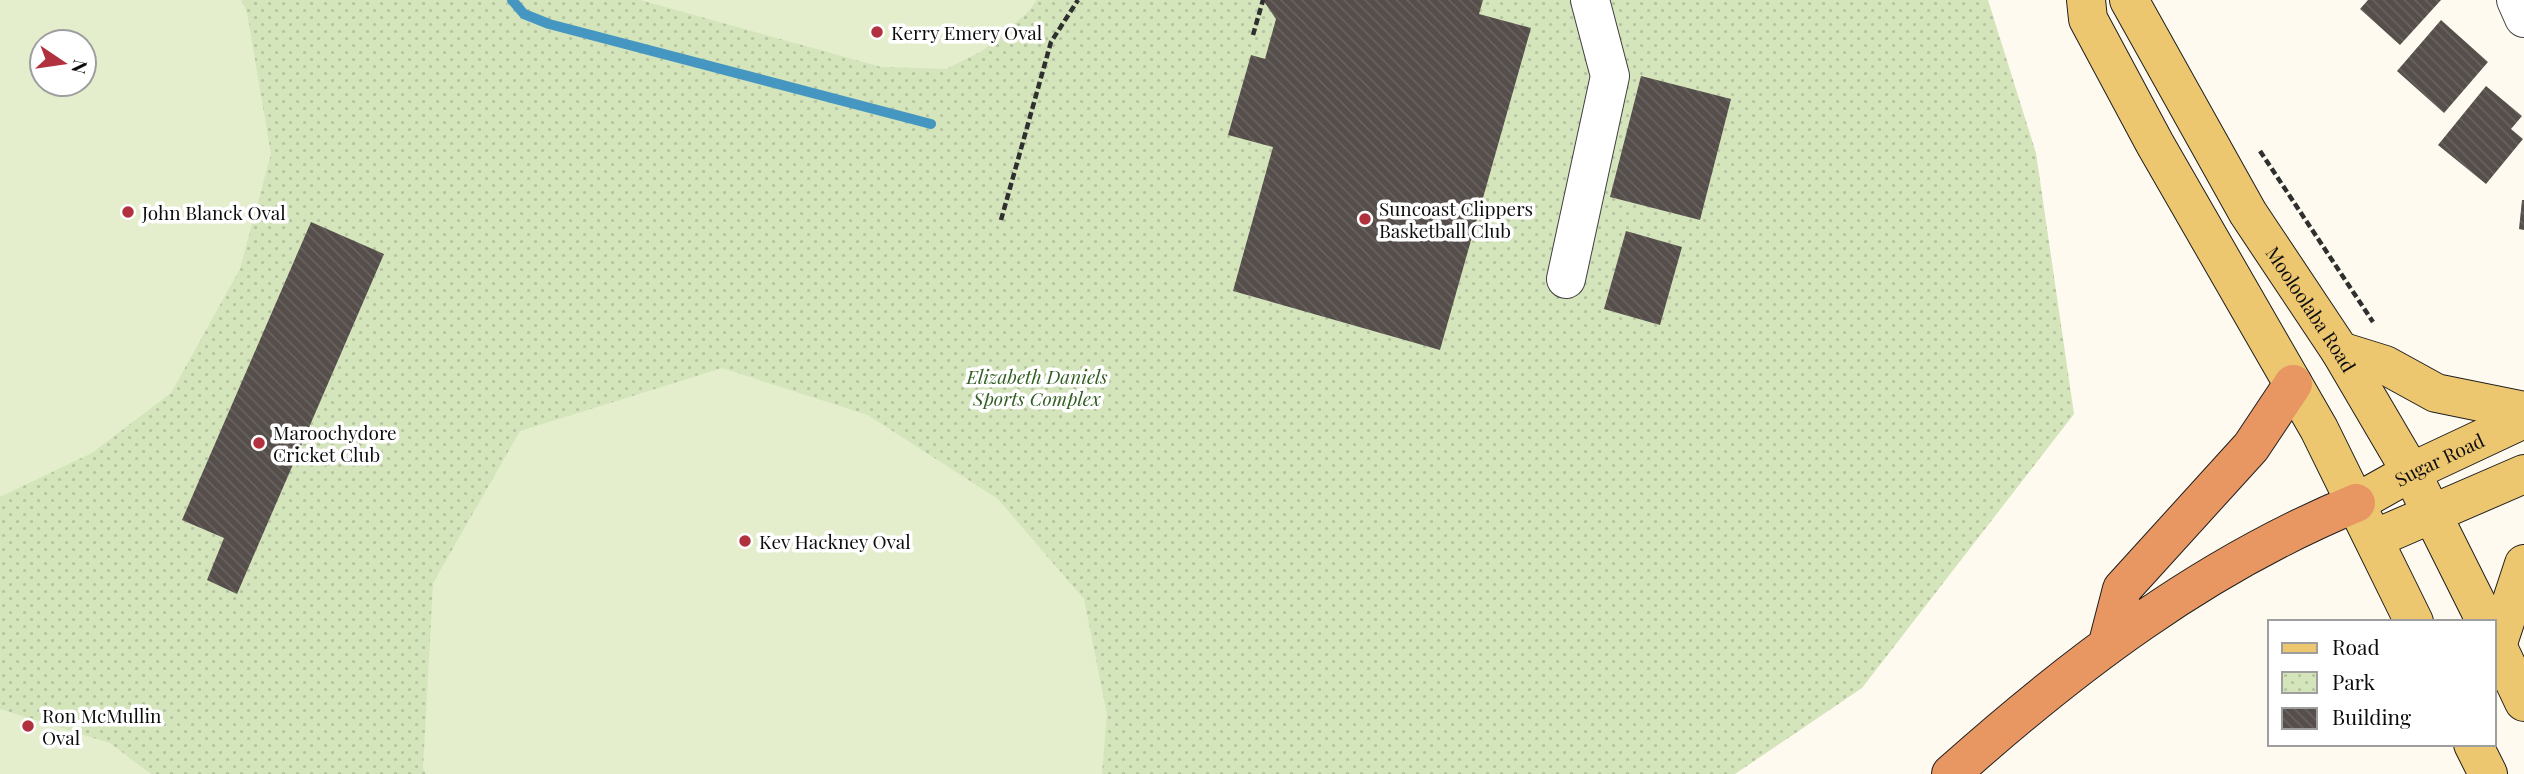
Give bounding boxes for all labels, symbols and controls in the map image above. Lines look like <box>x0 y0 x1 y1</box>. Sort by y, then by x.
place label: Kerry Emery Oval <box>891 19 1043 45</box>
marker: Kerry Emery Oval <box>869 24 885 40</box>
north arrow <box>28 28 98 98</box>
text: N <box>66 57 95 77</box>
place label: Suncoast Clippers Basketball Club <box>1379 195 1533 243</box>
place label: John Blanck Oval <box>141 199 286 225</box>
marker: John Blanck Oval <box>120 204 136 220</box>
marker: Suncoast Clippers Basketball Club <box>1357 211 1373 227</box>
street label: Mooloolaba Road <box>2261 241 2362 377</box>
park label: Elizabeth Daniels Sports Complex <box>965 363 1108 411</box>
place label: Maroochydore Cricket Club <box>273 419 397 467</box>
street label: Sugar Road <box>2389 427 2488 492</box>
marker: Maroochydore Cricket Club <box>251 435 267 451</box>
place label: Kev Hackney Oval <box>759 528 911 554</box>
marker: Kev Hackney Oval <box>737 533 753 549</box>
legend <box>2268 620 2496 746</box>
text: Road <box>2332 632 2380 660</box>
text: Park <box>2332 667 2376 695</box>
place label: Ron McMullin Oval <box>42 702 162 750</box>
text: Building <box>2332 702 2411 730</box>
marker: Ron McMullin Oval <box>20 718 36 734</box>

